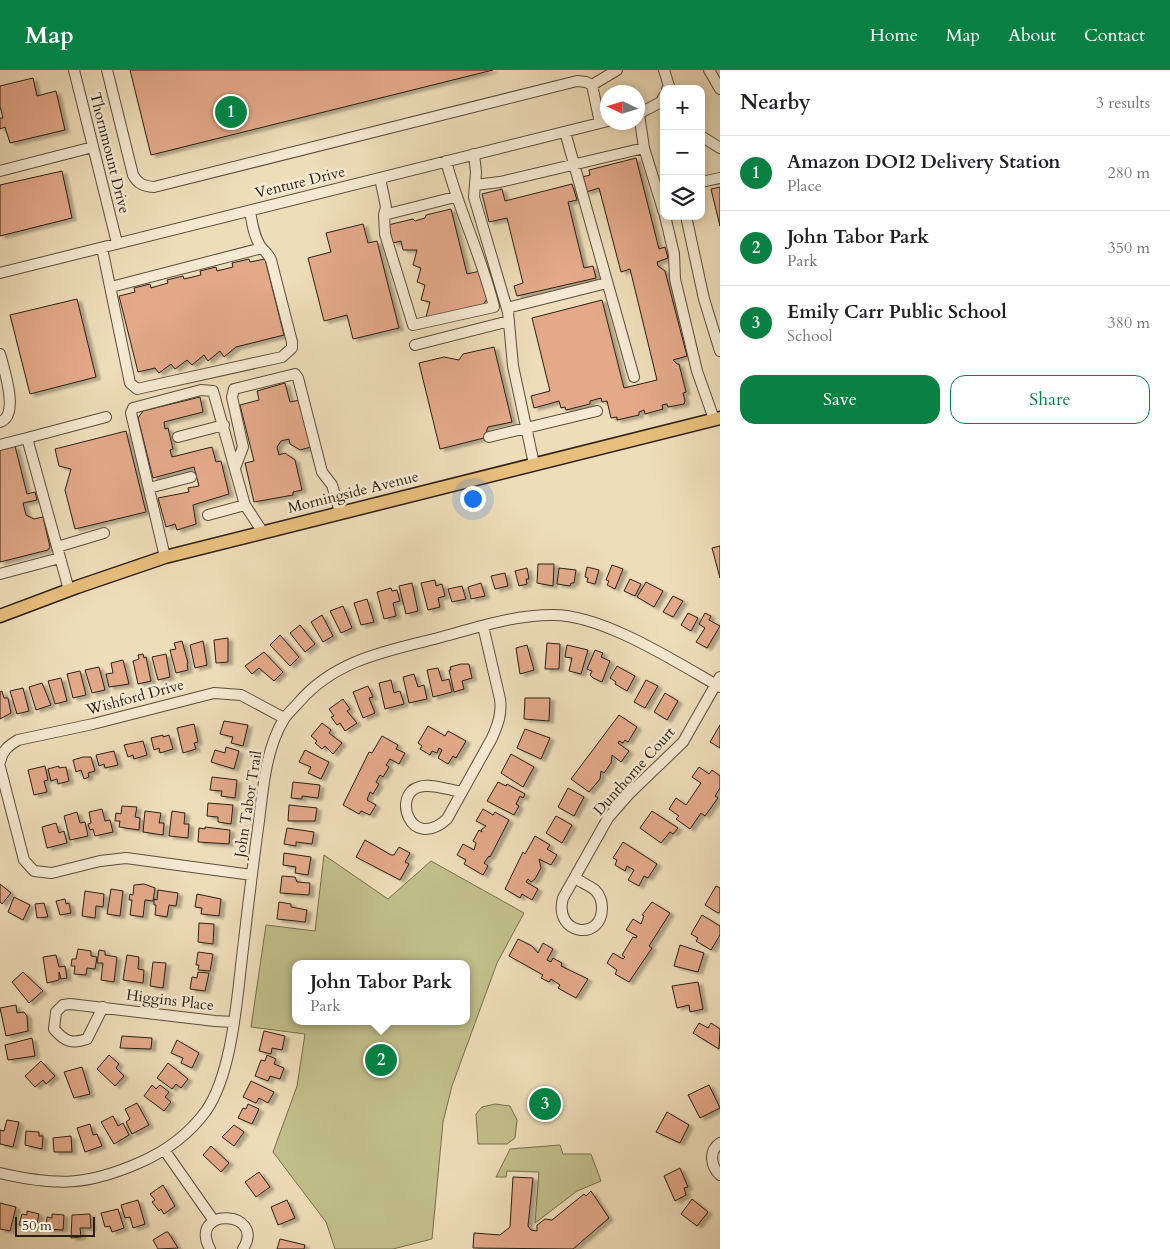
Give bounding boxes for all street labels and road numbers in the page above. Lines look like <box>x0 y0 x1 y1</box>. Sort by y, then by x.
street label: Thornmount Drive <box>85 90 135 216</box>
street label: Venture Drive <box>253 161 347 203</box>
street label: Morningside Avenue <box>286 466 421 518</box>
street label: Wishford Drive <box>83 674 186 720</box>
street label: Dunthorne Court <box>589 722 679 820</box>
street label: John Tabor Trail <box>229 749 266 861</box>
street label: Higgins Place <box>125 985 215 1015</box>

